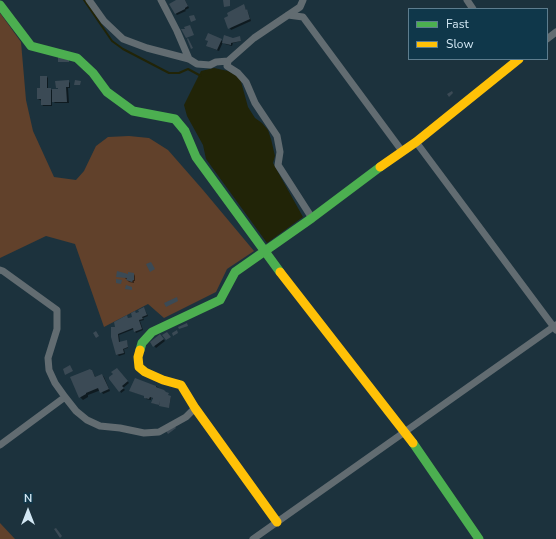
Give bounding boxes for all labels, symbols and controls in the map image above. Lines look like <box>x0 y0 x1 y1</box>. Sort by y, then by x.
legend <box>408 8 548 60</box>
text: Fast <box>446 16 469 32</box>
text: Slow <box>446 36 474 52</box>
north arrow <box>8 491 48 531</box>
text: N <box>24 491 32 506</box>

